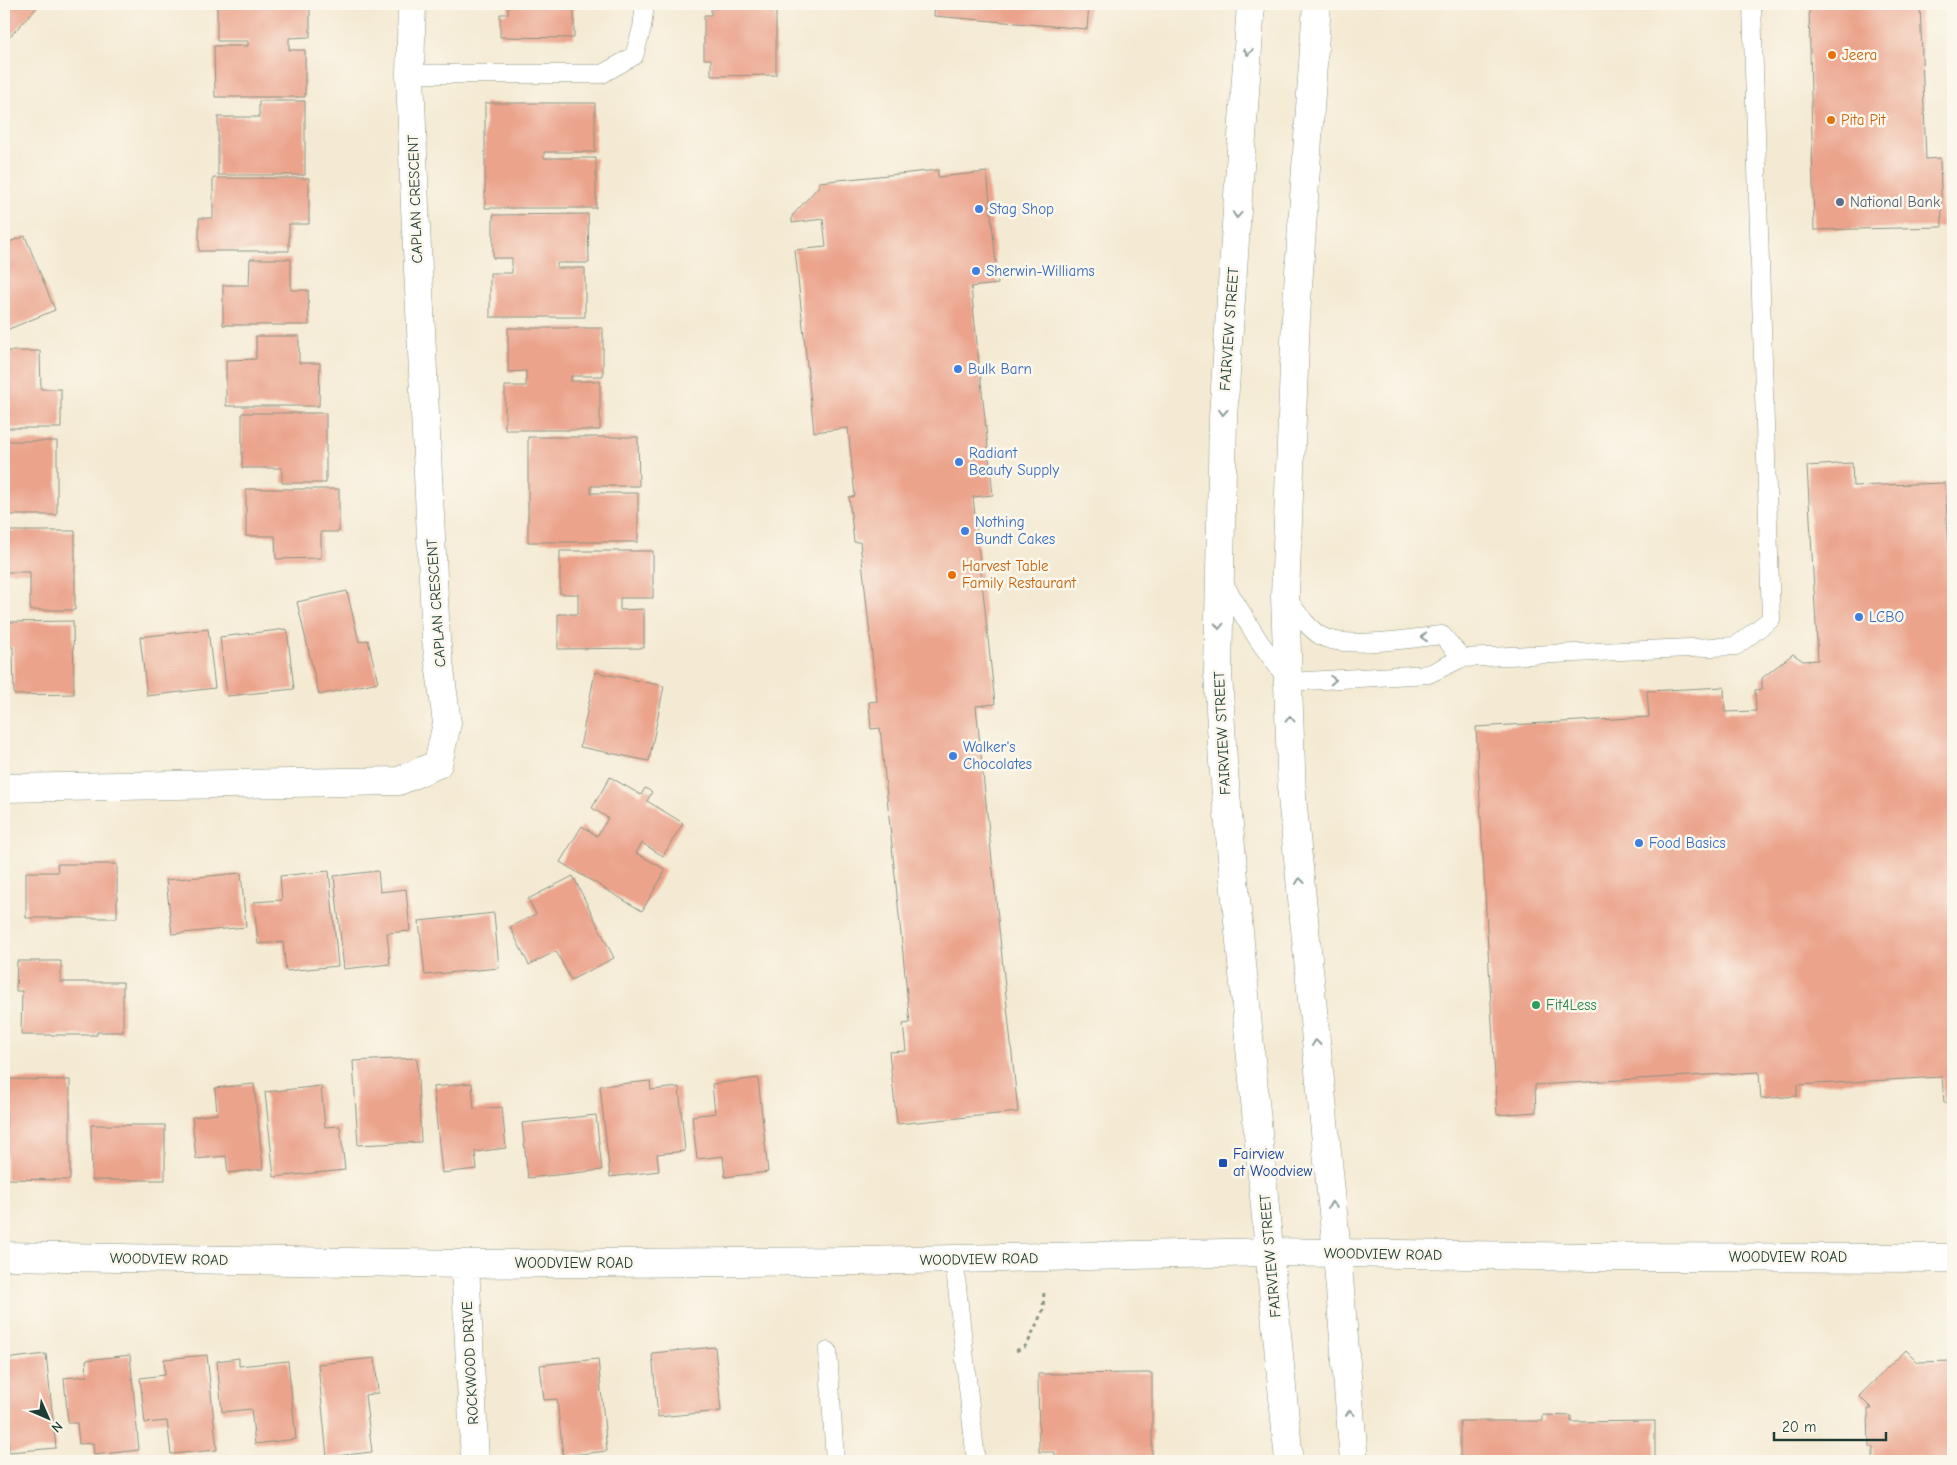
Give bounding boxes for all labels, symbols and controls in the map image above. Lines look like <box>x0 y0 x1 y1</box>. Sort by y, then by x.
place label: Jeera <box>1842 46 1877 64</box>
one-way arrow <box>1243 49 1254 57</box>
marker: Jeera <box>1826 49 1838 61</box>
place label: Pita Pit <box>1841 111 1886 129</box>
marker: Pita Pit <box>1825 114 1837 126</box>
street label: CAPLAN CRESCENT <box>404 134 426 264</box>
place label: National Bank <box>1850 193 1941 211</box>
marker: National Bank <box>1834 196 1846 208</box>
place label: Stag Shop <box>989 200 1054 218</box>
marker: Stag Shop <box>973 203 985 215</box>
one-way arrow <box>1232 211 1243 219</box>
place label: Sherwin-Williams <box>986 262 1095 280</box>
marker: Sherwin-Williams <box>970 265 982 277</box>
street label: FAIRVIEW STREET <box>1216 266 1242 391</box>
place label: Bulk Barn <box>968 360 1032 378</box>
marker: Bulk Barn <box>952 363 964 375</box>
one-way arrow <box>1218 408 1229 416</box>
place label: Radiant Beauty Supply <box>969 444 1059 479</box>
marker: Radiant Beauty Supply <box>953 456 965 468</box>
place label: Nothing Bundt Cakes <box>975 513 1055 548</box>
marker: Nothing Bundt Cakes <box>959 525 971 537</box>
street label: CAPLAN CRESCENT <box>423 538 449 668</box>
place label: Harvest Table Family Restaurant <box>962 557 1077 592</box>
marker: Harvest Table Family Restaurant <box>946 569 958 581</box>
place label: LCBO <box>1869 608 1904 626</box>
marker: LCBO <box>1853 611 1865 623</box>
one-way arrow <box>1214 623 1224 631</box>
one-way arrow <box>1420 631 1428 642</box>
street label: FAIRVIEW STREET <box>1210 670 1234 795</box>
one-way arrow <box>1330 674 1338 685</box>
one-way arrow <box>1285 715 1295 722</box>
place label: Walker's Chocolates <box>963 738 1032 773</box>
marker: Walker's Chocolates <box>947 750 959 762</box>
place label: Food Basics <box>1649 834 1726 852</box>
marker: Food Basics <box>1633 837 1645 849</box>
one-way arrow <box>1295 877 1306 885</box>
place label: Fit4Less <box>1546 996 1597 1014</box>
marker: Fit4Less <box>1530 999 1542 1011</box>
one-way arrow <box>1311 1039 1322 1047</box>
place label: Fairview at Woodview <box>1233 1145 1312 1180</box>
marker: Fairview at Woodview <box>1217 1157 1229 1169</box>
street label: FAIRVIEW STREET <box>1256 1193 1284 1319</box>
one-way arrow <box>1327 1200 1338 1208</box>
street label: WOODVIEW ROAD <box>1324 1244 1442 1264</box>
street label: WOODVIEW ROAD <box>1729 1248 1847 1266</box>
street label: WOODVIEW ROAD <box>110 1249 228 1269</box>
street label: WOODVIEW ROAD <box>920 1249 1038 1269</box>
street label: WOODVIEW ROAD <box>515 1254 633 1272</box>
street label: ROCKWOOD DRIVE <box>458 1301 482 1425</box>
north arrow <box>22 1392 72 1442</box>
one-way arrow <box>1345 1408 1356 1416</box>
scale bar <box>1774 1410 1887 1442</box>
text: N <box>48 1418 66 1436</box>
text: 20 m <box>1782 1418 1816 1436</box>

